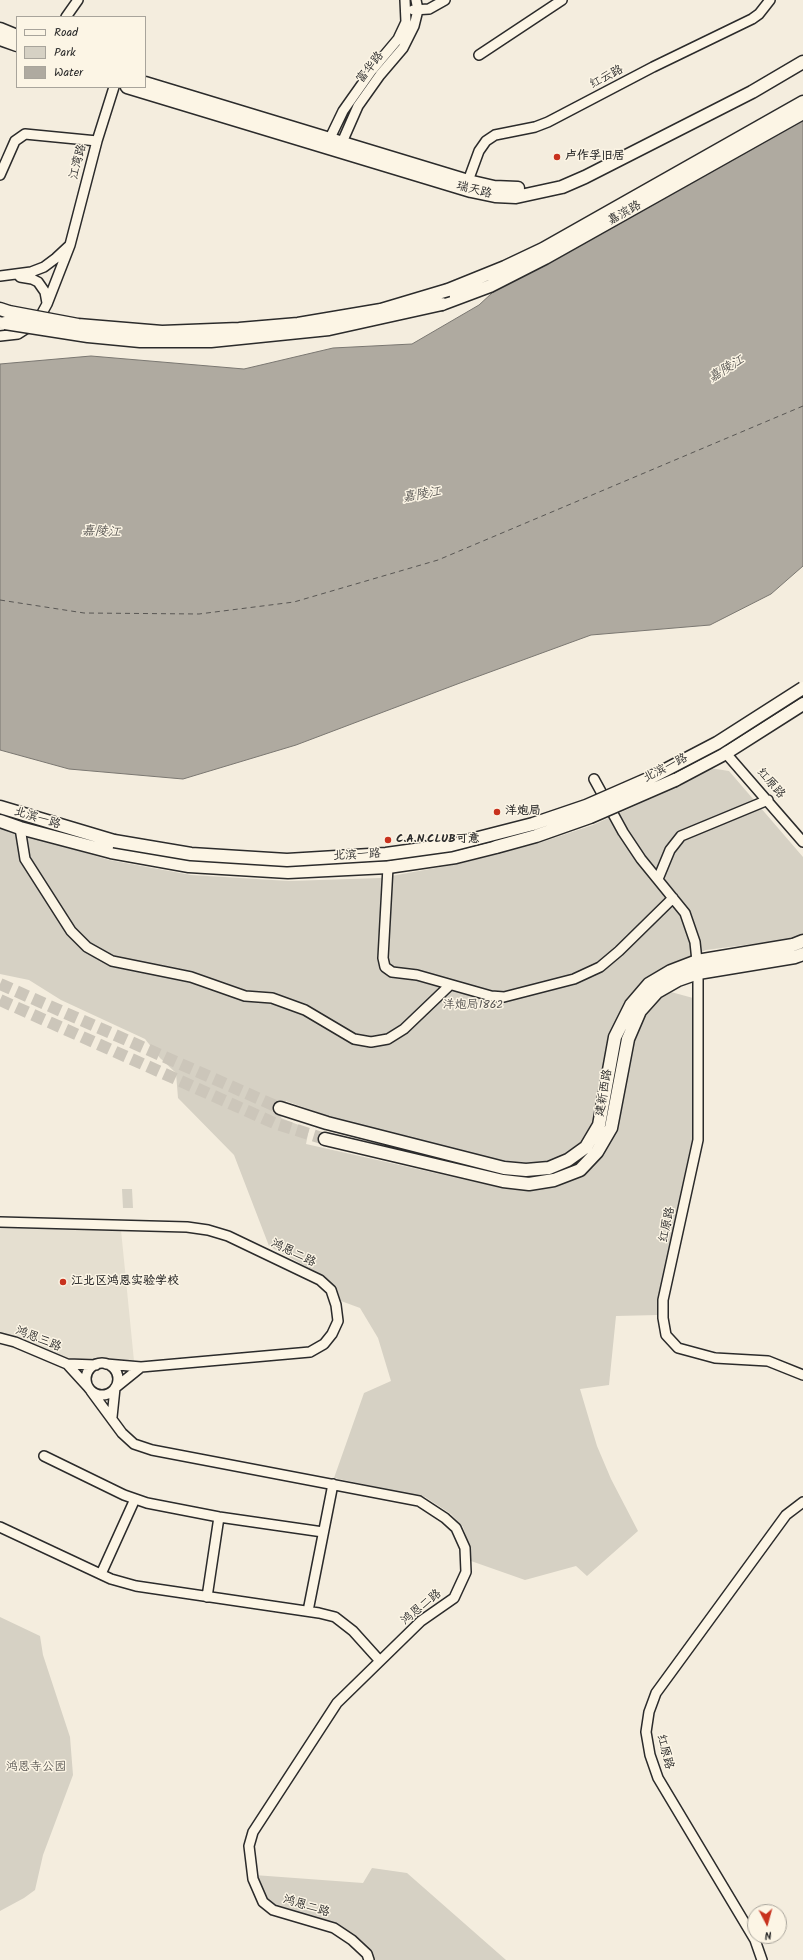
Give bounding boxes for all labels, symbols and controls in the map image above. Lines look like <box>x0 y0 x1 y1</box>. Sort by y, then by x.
legend <box>16 16 146 88</box>
text: Road <box>54 23 78 42</box>
text: Park <box>54 43 76 62</box>
street label: 富华路 <box>354 49 388 87</box>
text: Water <box>54 63 83 82</box>
street label: 红云路 <box>588 63 626 93</box>
street label: 江湾路 <box>68 143 90 181</box>
place label: 卢作孚旧居 <box>565 150 625 164</box>
marker: 卢作孚旧居 <box>552 152 562 162</box>
street label: 瑞天路 <box>455 180 493 202</box>
street label: 嘉滨路 <box>606 199 644 229</box>
water label: 嘉陵江 <box>706 353 748 387</box>
water label: 嘉陵江 <box>401 485 443 507</box>
water label: 嘉陵江 <box>81 525 121 541</box>
street label: 北滨一路 <box>641 752 691 786</box>
street label: 红原路 <box>753 766 787 802</box>
street label: 北滨一路 <box>12 805 62 833</box>
place label: 洋炮局 <box>505 805 541 819</box>
marker: 洋炮局 <box>492 807 502 817</box>
place label: C.A.N.CLUB可意 <box>396 833 480 847</box>
marker: C.A.N.CLUB可意 <box>383 835 393 845</box>
street label: 北滨一路 <box>333 848 381 864</box>
park label: 洋炮局1862 <box>443 999 503 1013</box>
street label: 建新西路 <box>594 1068 616 1118</box>
street label: 红原路 <box>657 1206 679 1244</box>
street label: 鸿恩二路 <box>268 1237 318 1271</box>
place label: 江北区鸿恩实验学校 <box>71 1275 179 1289</box>
marker: 江北区鸿恩实验学校 <box>58 1277 68 1287</box>
street label: 鸿恩三路 <box>13 1324 63 1356</box>
street label: 鸿恩二路 <box>399 1587 445 1629</box>
street label: 红原路 <box>652 1733 676 1771</box>
park label: 鸿恩寺公园 <box>6 1761 66 1775</box>
street label: 鸿恩二路 <box>281 1893 331 1921</box>
north arrow <box>747 1904 787 1944</box>
text: N <box>764 1926 773 1944</box>

